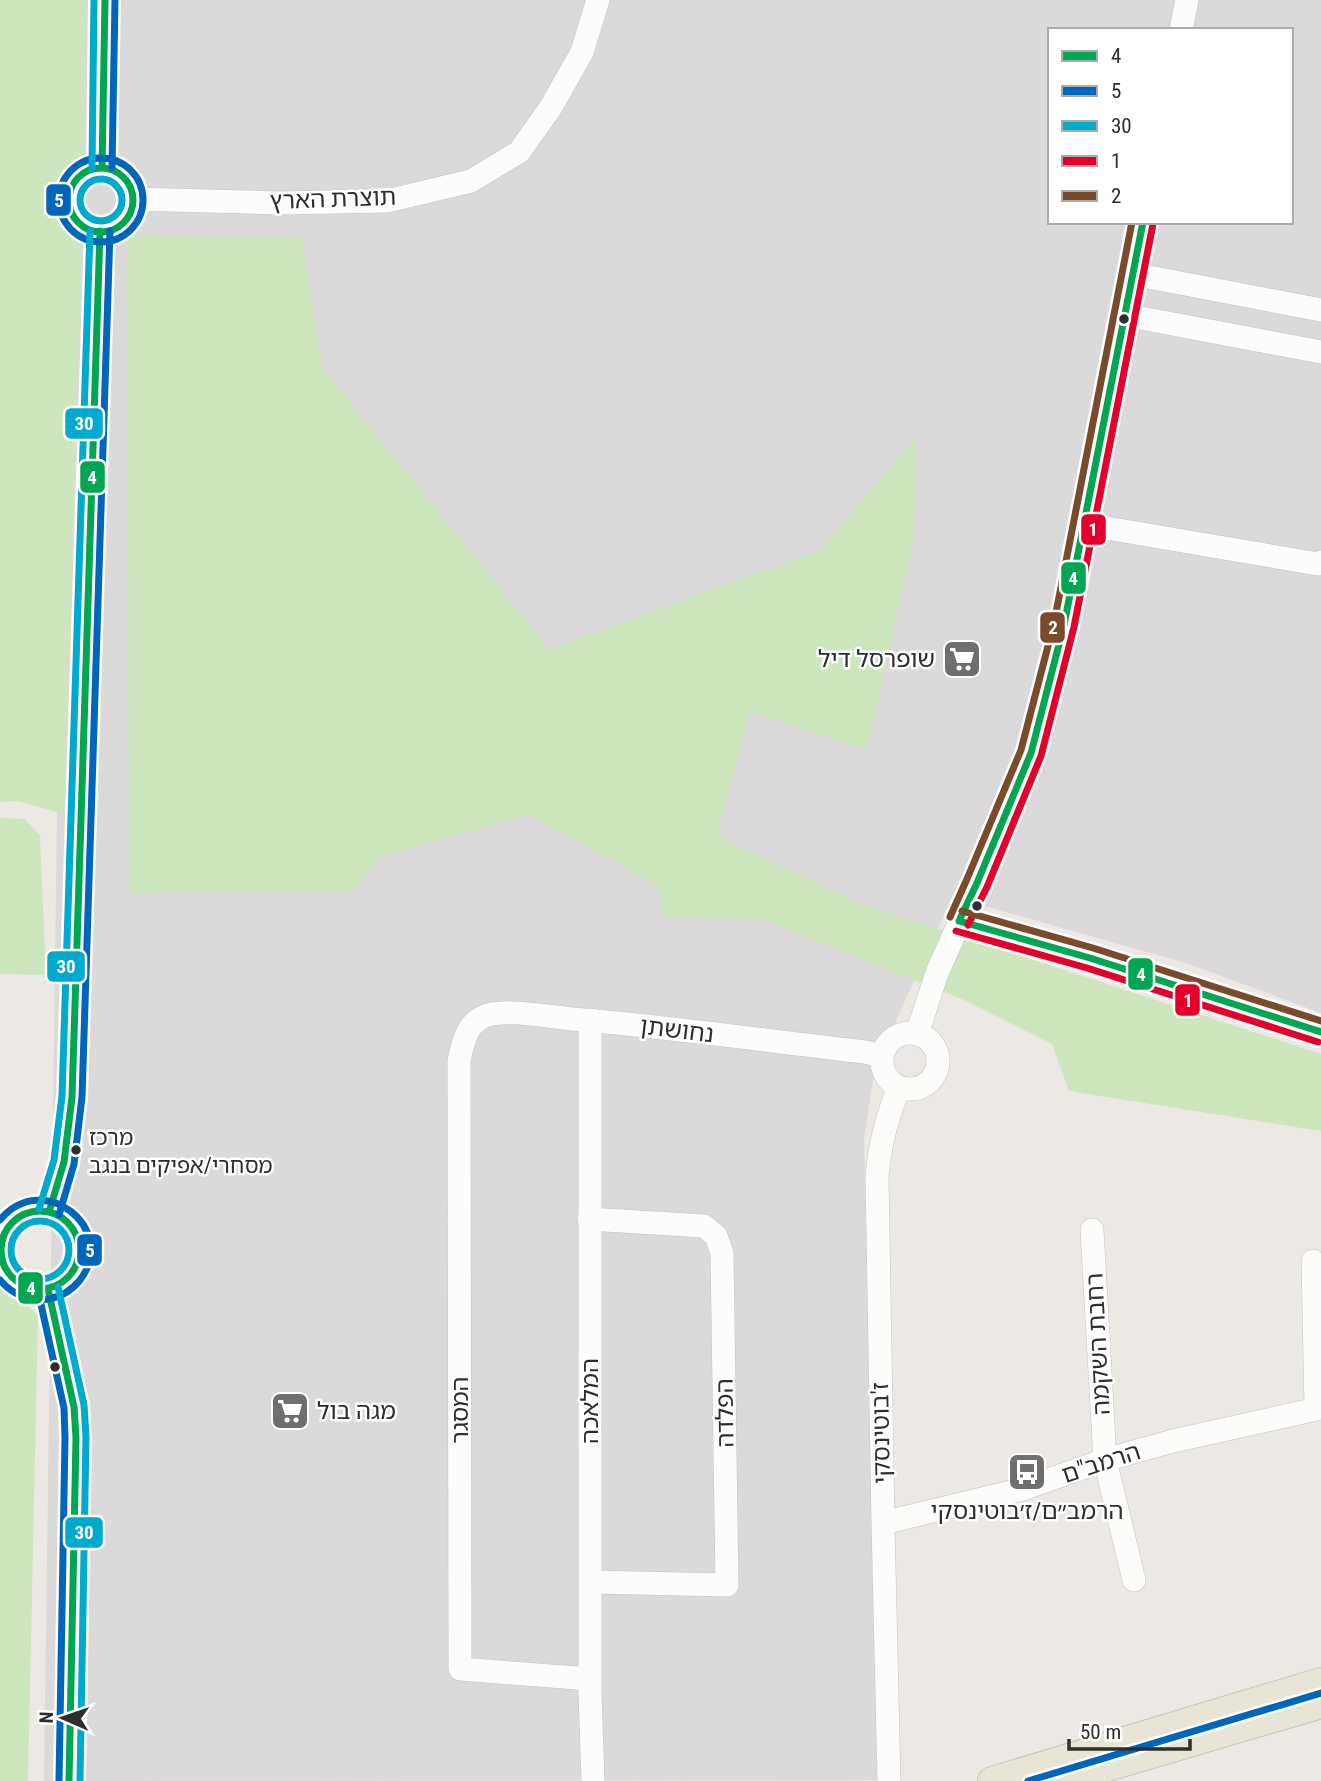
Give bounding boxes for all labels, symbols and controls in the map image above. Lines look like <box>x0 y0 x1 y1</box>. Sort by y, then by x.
legend <box>1048 28 1293 224</box>
text: 4 <box>1111 44 1121 68</box>
text: 5 <box>1111 79 1121 103</box>
text: 30 <box>1111 114 1132 138</box>
text: 1 <box>1111 149 1121 173</box>
line badge: 5 <box>45 183 72 217</box>
street label: תוצרת הארץ <box>269 183 397 215</box>
text: 2 <box>1111 184 1121 208</box>
text: 5 <box>54 189 64 212</box>
unlabelled marker <box>1117 312 1131 326</box>
line badge: 30 <box>64 407 104 440</box>
text: 30 <box>74 412 94 435</box>
line badge: 4 <box>79 460 106 494</box>
text: 4 <box>87 466 97 489</box>
line badge: 1 <box>1080 513 1107 546</box>
text: 1 <box>1088 518 1098 541</box>
line badge: 4 <box>1060 561 1087 595</box>
text: 4 <box>1068 567 1078 590</box>
line badge: 2 <box>1039 611 1066 644</box>
text: 2 <box>1048 616 1058 639</box>
supermarket icon: שופרסל דיל <box>941 638 983 680</box>
place label: שופרסל דיל <box>818 645 935 673</box>
unlabelled marker <box>970 899 984 913</box>
line badge: 30 <box>46 950 86 983</box>
text: 30 <box>56 955 76 978</box>
line badge: 4 <box>1127 957 1154 991</box>
text: 4 <box>1136 963 1146 986</box>
line badge: 1 <box>1174 983 1201 1017</box>
text: 1 <box>1183 989 1193 1012</box>
street label: נחושתן <box>639 1012 715 1048</box>
place label: מרכז מסחרי/אפיקים בנגב <box>89 1125 273 1178</box>
marker: מרכז מסחרי/אפיקים בנגב <box>69 1143 83 1157</box>
line badge: 5 <box>76 1233 103 1267</box>
text: 5 <box>85 1239 95 1262</box>
line badge: 4 <box>17 1271 44 1305</box>
street label: רחבת השקמה <box>1080 1272 1116 1416</box>
text: 4 <box>26 1277 36 1300</box>
street label: המלאכה <box>576 1358 604 1444</box>
unlabelled marker <box>48 1360 62 1374</box>
street label: המסגר <box>446 1376 474 1444</box>
street label: הפלדה <box>710 1378 740 1448</box>
street label: ז'בוטינסקי <box>866 1382 896 1484</box>
supermarket icon: מגה בול <box>269 1390 311 1432</box>
place label: מגה בול <box>317 1397 396 1425</box>
street label: הרמב"ם <box>1058 1437 1144 1489</box>
bus stop icon: הרמב״ם/ז׳בוטינסקי <box>1006 1451 1048 1493</box>
place label: הרמב״ם/ז׳בוטינסקי <box>931 1497 1123 1525</box>
line badge: 30 <box>64 1516 104 1549</box>
text: 30 <box>74 1521 94 1544</box>
north arrow <box>28 1683 98 1753</box>
scale bar <box>1069 1708 1190 1752</box>
text: N <box>35 1711 58 1724</box>
text: 50 m <box>1080 1720 1121 1744</box>

